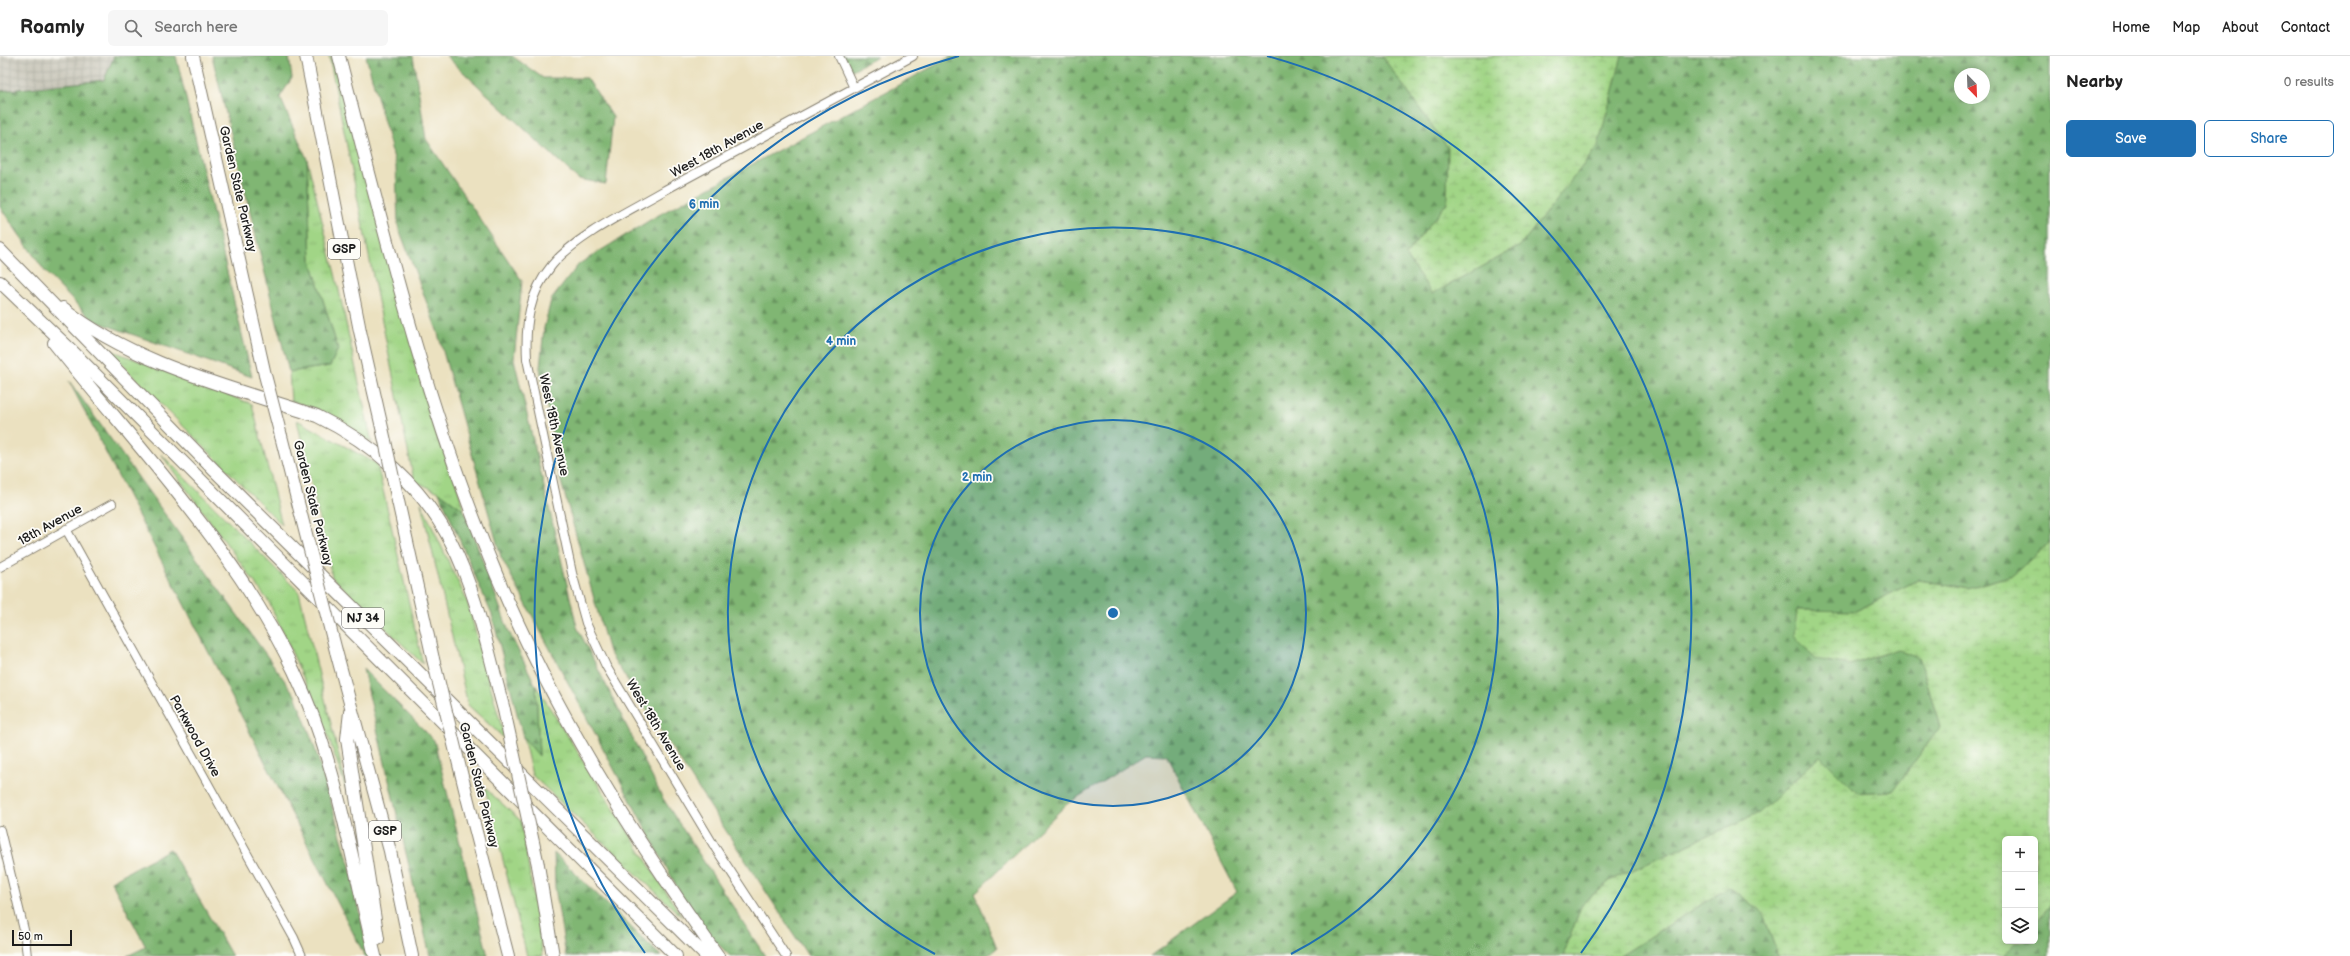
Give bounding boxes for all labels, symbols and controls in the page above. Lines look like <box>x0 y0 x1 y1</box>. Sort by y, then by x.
search box <box>108 10 388 46</box>
text: Roamly <box>20 16 84 39</box>
icon: search <box>122 17 144 39</box>
text: Search here <box>154 18 238 37</box>
text: Home <box>2112 19 2150 36</box>
text: Map <box>2172 19 2200 36</box>
text: About <box>2222 19 2259 36</box>
text: Contact <box>2281 19 2330 36</box>
north arrow <box>1954 68 1990 104</box>
text: Nearby <box>2066 72 2123 92</box>
text: 0 results <box>2284 74 2334 90</box>
street label: West 18th Avenue <box>668 117 766 181</box>
button: Save <box>2066 120 2196 157</box>
button: Share <box>2204 120 2334 157</box>
street label: Garden State Parkway <box>216 124 260 254</box>
text: 6 min <box>689 197 719 212</box>
road number: GSP <box>328 239 360 259</box>
text: 4 min <box>826 334 856 349</box>
street label: West 18th Avenue <box>535 373 573 478</box>
street label: Garden State Parkway <box>290 439 336 568</box>
text: 2 min <box>962 470 992 485</box>
street label: 18th Avenue <box>15 501 85 549</box>
centre of rings <box>1106 606 1120 620</box>
road number: NJ 34 <box>342 608 384 628</box>
street label: West 18th Avenue <box>622 676 690 774</box>
street label: Parkwood Drive <box>166 692 224 780</box>
street label: Garden State Parkway <box>456 721 502 850</box>
road number: GSP <box>369 821 401 841</box>
map controls <box>2002 836 2038 944</box>
button: + <box>2002 836 2038 872</box>
button: − <box>2002 872 2038 908</box>
button: layers <box>2002 908 2038 944</box>
scale bar <box>12 928 72 947</box>
text: 50 m <box>18 930 43 943</box>

